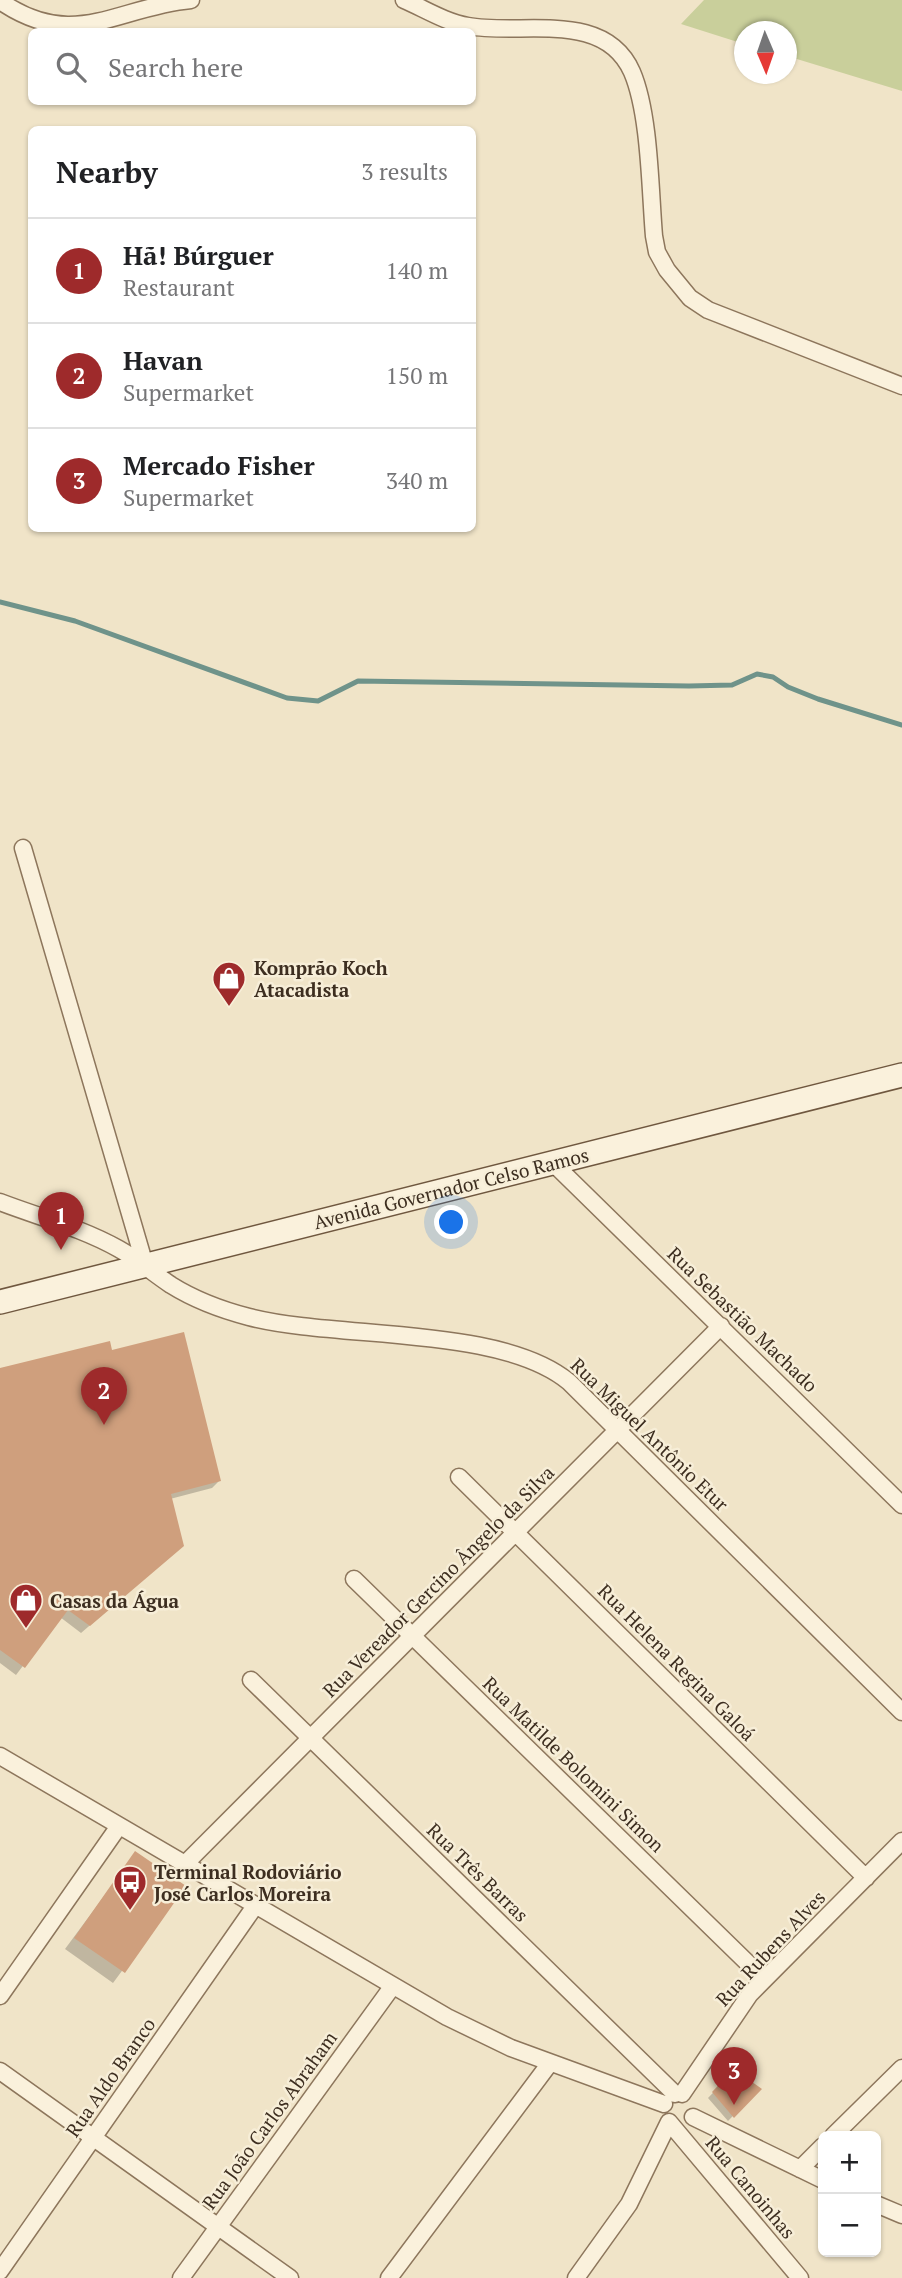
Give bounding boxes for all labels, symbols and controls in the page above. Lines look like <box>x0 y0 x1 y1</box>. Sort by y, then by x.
north arrow <box>734 21 797 84</box>
search box <box>28 28 476 105</box>
icon: search <box>52 48 90 86</box>
text: Search here <box>108 50 243 84</box>
text: Nearby <box>56 152 158 192</box>
text: 3 results <box>361 156 448 187</box>
text: Hã! Búrguer <box>123 238 274 272</box>
text: 1 <box>73 255 86 286</box>
text: 140 m <box>386 255 448 286</box>
text: Restaurant <box>123 272 235 303</box>
text: Havan <box>123 343 203 377</box>
text: 2 <box>73 360 86 391</box>
text: 150 m <box>386 360 448 391</box>
text: Supermarket <box>123 377 254 408</box>
text: Mercado Fisher <box>123 448 315 482</box>
text: 3 <box>73 465 86 496</box>
text: 340 m <box>386 465 448 496</box>
text: Supermarket <box>123 482 254 513</box>
place label: Komprão Koch Atacadista <box>254 955 388 1002</box>
shop icon: Komprão Koch Atacadista <box>210 959 248 1008</box>
street label: Avenida Governador Celso Ramos <box>311 1142 591 1234</box>
pin: 1 <box>38 1192 84 1250</box>
your location <box>434 1205 468 1239</box>
street label: Rua Sebastião Machado <box>663 1241 823 1397</box>
street label: Rua Miguel Antônio Etur <box>566 1352 735 1516</box>
pin: 2 <box>81 1367 127 1425</box>
street label: Rua Vereador Gercino Ângelo da Silva <box>317 1460 559 1702</box>
street label: Rua Helena Regina Galoá <box>593 1578 761 1746</box>
shop icon: Casas da Água <box>7 1581 45 1630</box>
place label: Casas da Água <box>50 1588 179 1613</box>
street label: Rua Matilde Bolomini Simon <box>478 1671 670 1857</box>
street label: Rua Três Barras <box>422 1817 534 1927</box>
place label: Terminal Rodoviário José Carlos Moreira <box>154 1859 342 1906</box>
bus stop icon: Terminal Rodoviário José Carlos Moreira <box>111 1863 149 1912</box>
street label: Rua Rubens Alves <box>710 1885 830 2011</box>
street label: Rua Aldo Branco <box>60 2012 160 2142</box>
street label: Rua João Carlos Abraham <box>196 2026 342 2214</box>
pin: 3 <box>711 2047 757 2105</box>
street label: Rua Canoinhas <box>701 2130 801 2244</box>
map controls <box>818 2131 881 2257</box>
button: + <box>818 2131 881 2194</box>
button: − <box>818 2194 881 2257</box>

